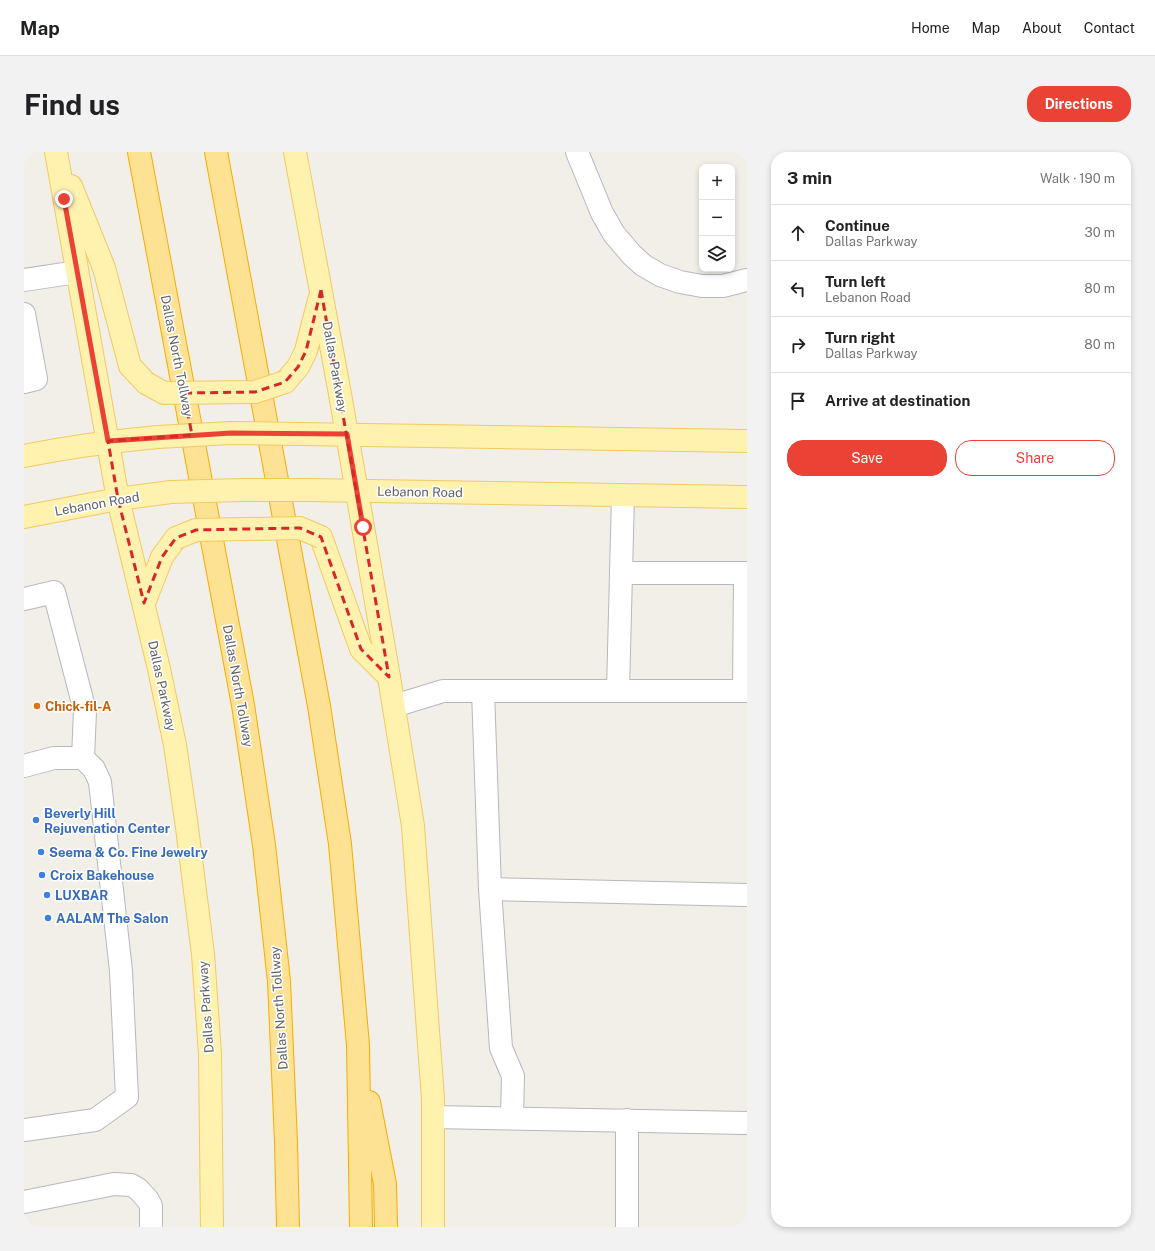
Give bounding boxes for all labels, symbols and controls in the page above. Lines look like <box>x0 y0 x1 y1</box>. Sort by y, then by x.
text: Map <box>20 17 60 39</box>
text: Home <box>911 20 950 36</box>
text: Map <box>972 20 1000 36</box>
text: About <box>1022 20 1062 36</box>
text: Contact <box>1084 20 1135 36</box>
button: Directions <box>1027 86 1131 122</box>
text: Find us <box>24 88 120 121</box>
map controls <box>699 164 735 272</box>
button: + <box>699 164 735 200</box>
text: 3 min <box>787 168 832 188</box>
text: Walk · 190 m <box>1040 171 1115 186</box>
route end <box>55 190 73 208</box>
button: − <box>699 200 735 236</box>
text: Continue <box>825 217 890 234</box>
icon: ahead <box>787 222 809 244</box>
text: 30 m <box>1085 225 1115 240</box>
text: Dallas Parkway <box>825 234 917 249</box>
button: layers <box>699 236 735 272</box>
text: Turn left <box>825 273 886 290</box>
icon: left <box>787 278 809 300</box>
text: 80 m <box>1084 281 1115 296</box>
text: Lebanon Road <box>825 290 911 305</box>
street label: Dallas North Tollway <box>158 294 196 418</box>
street label: Dallas Parkway <box>320 320 350 414</box>
text: Turn right <box>825 329 895 346</box>
icon: right <box>787 334 809 356</box>
text: 80 m <box>1084 337 1115 352</box>
text: Dallas Parkway <box>825 346 917 361</box>
icon: arrive <box>787 390 809 412</box>
text: Arrive at destination <box>825 392 970 409</box>
button: Save <box>787 440 947 476</box>
button: Share <box>955 440 1115 476</box>
street label: Lebanon Road <box>377 484 463 500</box>
street label: Lebanon Road <box>53 489 141 519</box>
route start <box>354 518 372 536</box>
street label: Dallas North Tollway <box>220 624 256 748</box>
street label: Dallas Parkway <box>145 639 179 733</box>
place label: Chick-fil-A <box>45 699 112 714</box>
marker: Chick-fil-A <box>32 701 42 711</box>
place label: Beverly Hill Rejuvenation Center <box>44 806 171 836</box>
marker: Beverly Hill Rejuvenation Center <box>31 815 41 825</box>
place label: Seema & Co. Fine Jewelry <box>49 845 209 860</box>
marker: Seema & Co. Fine Jewelry <box>36 847 46 857</box>
place label: Croix Bakehouse <box>50 868 154 883</box>
marker: Croix Bakehouse <box>37 870 47 880</box>
place label: LUXBAR <box>55 888 108 903</box>
marker: LUXBAR <box>42 890 52 900</box>
place label: AALAM The Salon <box>56 911 169 926</box>
marker: AALAM The Salon <box>43 913 53 923</box>
street label: Dallas North Tollway <box>267 946 291 1070</box>
street label: Dallas Parkway <box>195 960 217 1054</box>

